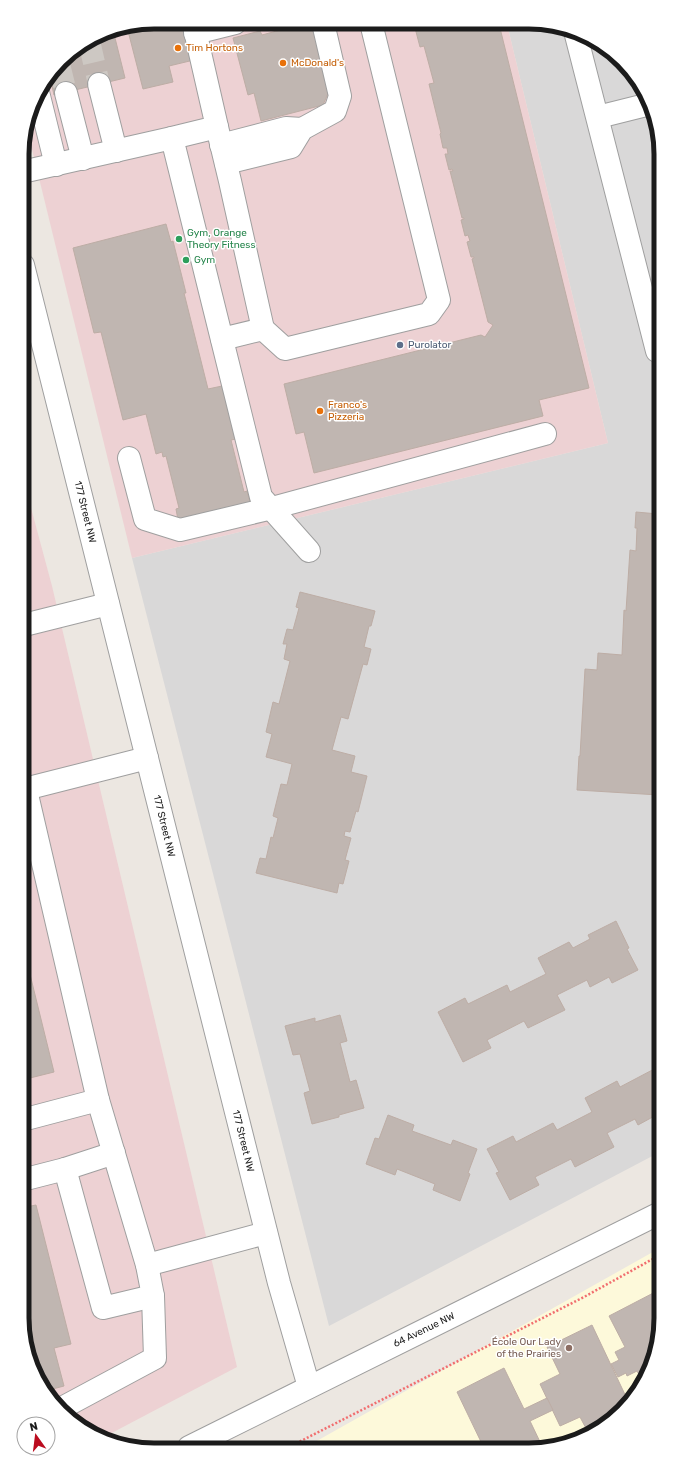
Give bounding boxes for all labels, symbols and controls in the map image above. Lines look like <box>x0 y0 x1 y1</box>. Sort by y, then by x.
place label: Tim Hortons <box>186 42 243 54</box>
marker: Tim Hortons <box>173 43 183 53</box>
place label: McDonald's <box>291 57 344 69</box>
marker: McDonald's <box>278 58 288 68</box>
place label: Gym, Orange Theory Fitness <box>187 227 256 251</box>
marker: Gym, Orange Theory Fitness <box>174 234 184 244</box>
place label: Gym <box>194 254 215 266</box>
marker: Gym <box>181 255 191 265</box>
place label: Purolator <box>408 339 451 351</box>
marker: Purolator <box>395 340 405 350</box>
place label: Franco's Pizzeria <box>328 399 367 423</box>
marker: Franco's Pizzeria <box>315 406 325 416</box>
street label: 177 Street NW <box>72 480 98 544</box>
street label: 177 Street NW <box>151 794 177 858</box>
street label: 177 Street NW <box>230 1109 256 1173</box>
street label: 64 Avenue NW <box>391 1310 457 1350</box>
place label: École Our Lady of the Prairies <box>492 1336 561 1360</box>
marker: École Our Lady of the Prairies <box>564 1343 574 1353</box>
north arrow <box>16 1416 56 1456</box>
text: N <box>28 1419 39 1434</box>

